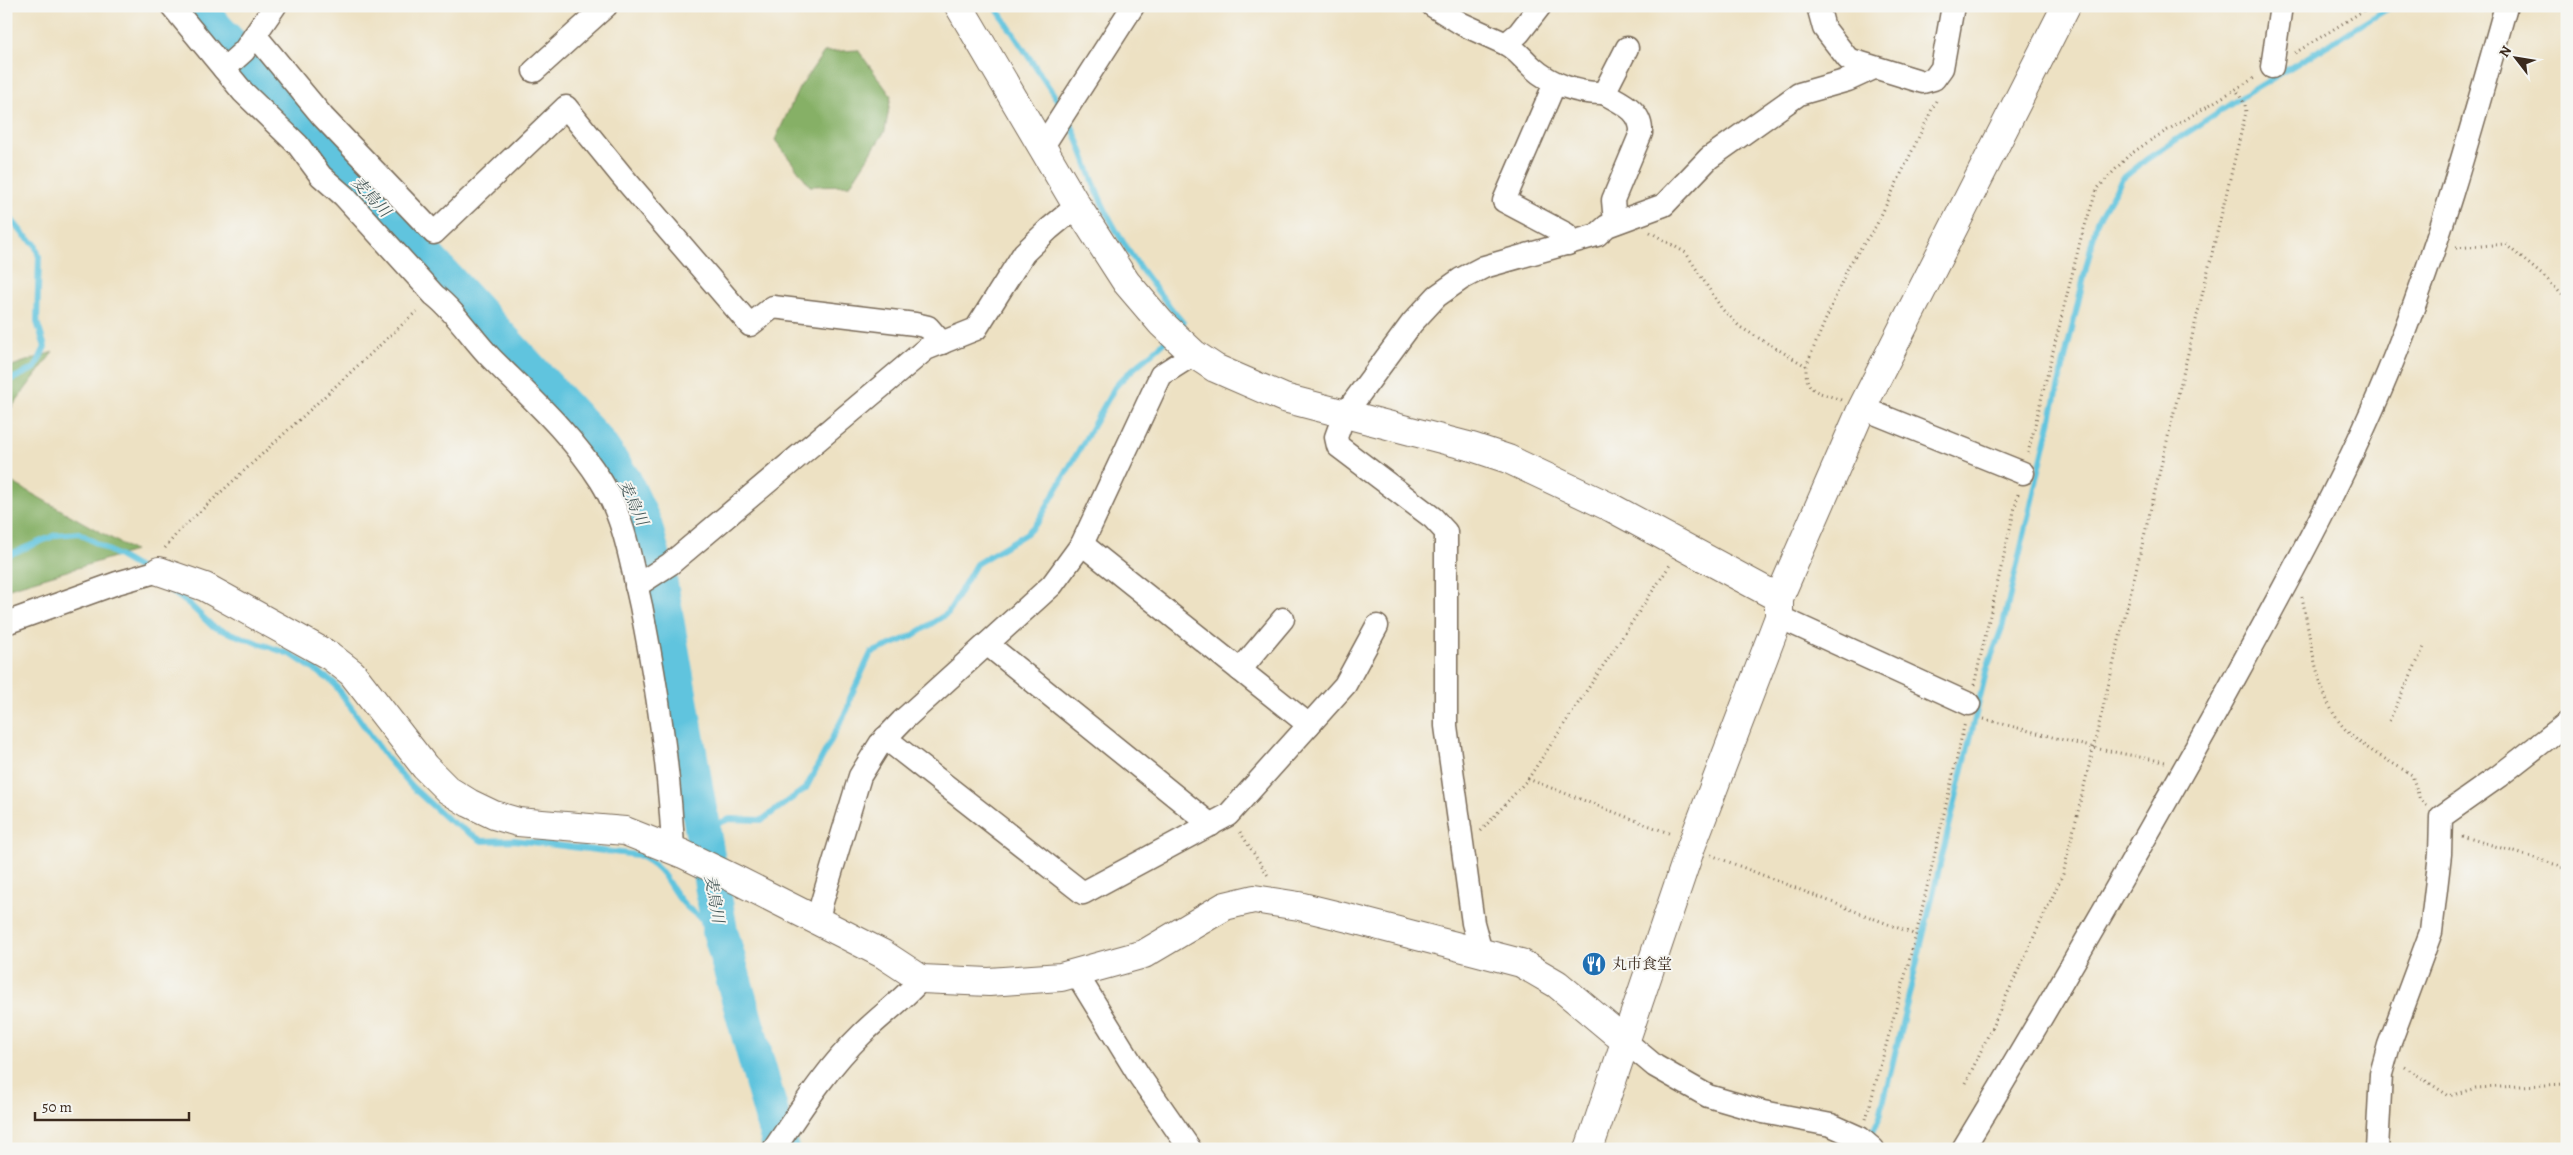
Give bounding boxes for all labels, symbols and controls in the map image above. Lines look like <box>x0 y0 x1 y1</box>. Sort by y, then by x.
north arrow <box>2490 32 2540 82</box>
text: N <box>2495 42 2516 61</box>
water label: 麦鳥川 <box>347 172 397 224</box>
water label: 麦鳥川 <box>613 477 654 531</box>
water label: 麦鳥川 <box>699 873 729 927</box>
restaurant icon: 丸市食堂 <box>1581 951 1607 977</box>
place label: 丸市食堂 <box>1612 954 1672 974</box>
scale bar <box>35 1090 189 1122</box>
text: 50 m <box>42 1097 72 1117</box>

